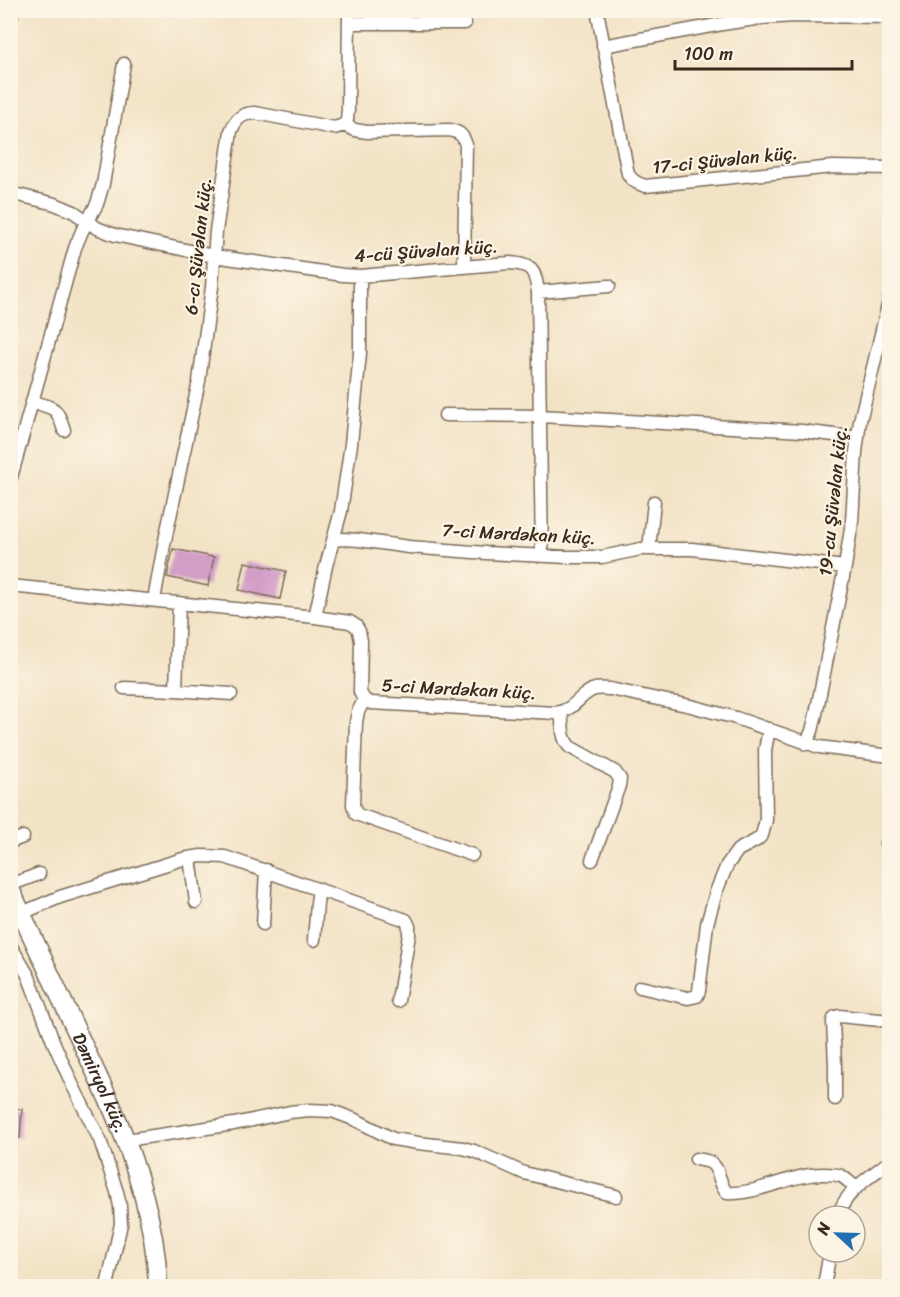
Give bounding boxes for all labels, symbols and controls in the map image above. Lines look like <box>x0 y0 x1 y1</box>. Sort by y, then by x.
scale bar <box>675 33 852 71</box>
text: 100 m <box>684 38 733 70</box>
street label: 17-ci Şüvəlan küç. <box>651 136 799 184</box>
street label: 6-cı Şüvəlan küç. <box>175 176 221 316</box>
street label: 4-cü Şüvəlan küç. <box>353 230 499 272</box>
street label: 19-cu Şüvəlan küç. <box>809 424 857 578</box>
street label: 7-ci Mərdəkan küç. <box>441 514 597 554</box>
street label: 5-ci Mərdəkan küç. <box>381 669 537 709</box>
street label: Dəmiryol küç. <box>63 1027 137 1138</box>
north arrow <box>807 1204 867 1264</box>
text: N <box>808 1217 839 1240</box>

